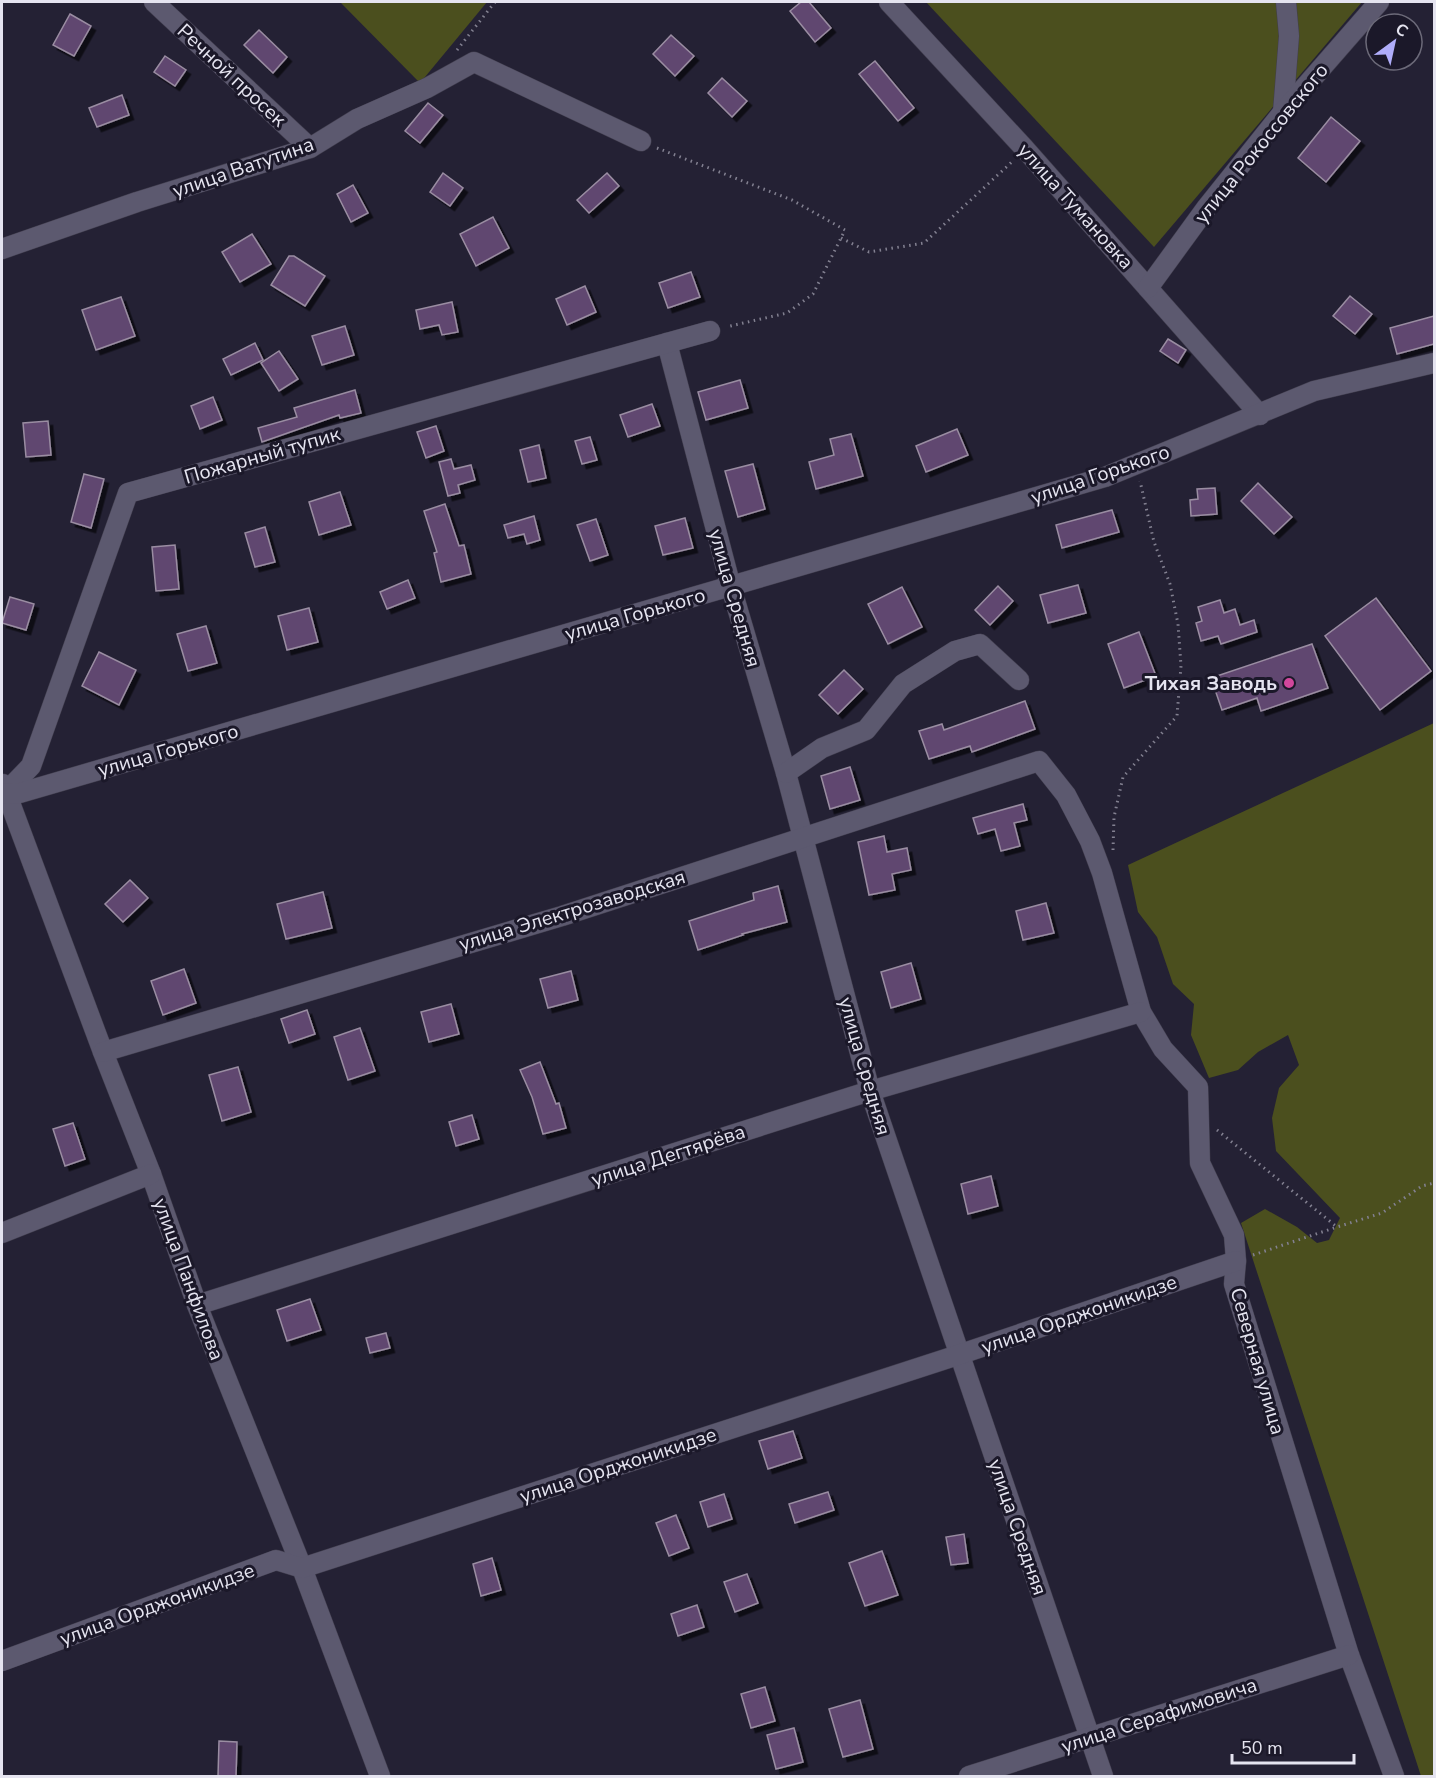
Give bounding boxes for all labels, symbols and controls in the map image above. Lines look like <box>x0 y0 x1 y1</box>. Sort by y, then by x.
north arrow <box>1364 12 1424 72</box>
street label: Речной просек <box>171 18 292 133</box>
text: С <box>1391 18 1412 43</box>
street label: улица Рокоссовского <box>1188 58 1334 229</box>
street label: улица Ватутина <box>169 131 317 204</box>
street label: улица Тумановка <box>1012 137 1140 275</box>
street label: Пожарный тупик <box>181 420 344 491</box>
street label: улица Горького <box>1027 438 1173 511</box>
street label: улица Средняя <box>702 526 767 670</box>
street label: улица Горького <box>562 582 709 647</box>
place label: Тихая Заводь <box>1145 670 1277 697</box>
marker: Тихая Заводь <box>1282 676 1296 690</box>
street label: улица Горького <box>95 718 242 783</box>
street label: улица Электрозаводская <box>456 863 689 958</box>
street label: улица Средняя <box>832 994 897 1138</box>
street label: улица Дегтярёва <box>588 1118 749 1193</box>
street label: улица Панфилова <box>147 1194 230 1364</box>
street label: улица Орджоникидзе <box>978 1268 1181 1361</box>
street label: Северная улица <box>1224 1284 1291 1438</box>
street label: улица Орджоникидзе <box>516 1421 720 1510</box>
street label: улица Средняя <box>982 1456 1053 1599</box>
street label: улица Орджоникидзе <box>56 1557 258 1652</box>
street label: улица Серафимовича <box>1058 1671 1260 1760</box>
scale bar <box>1232 1727 1354 1765</box>
text: 50 m <box>1241 1736 1283 1760</box>

